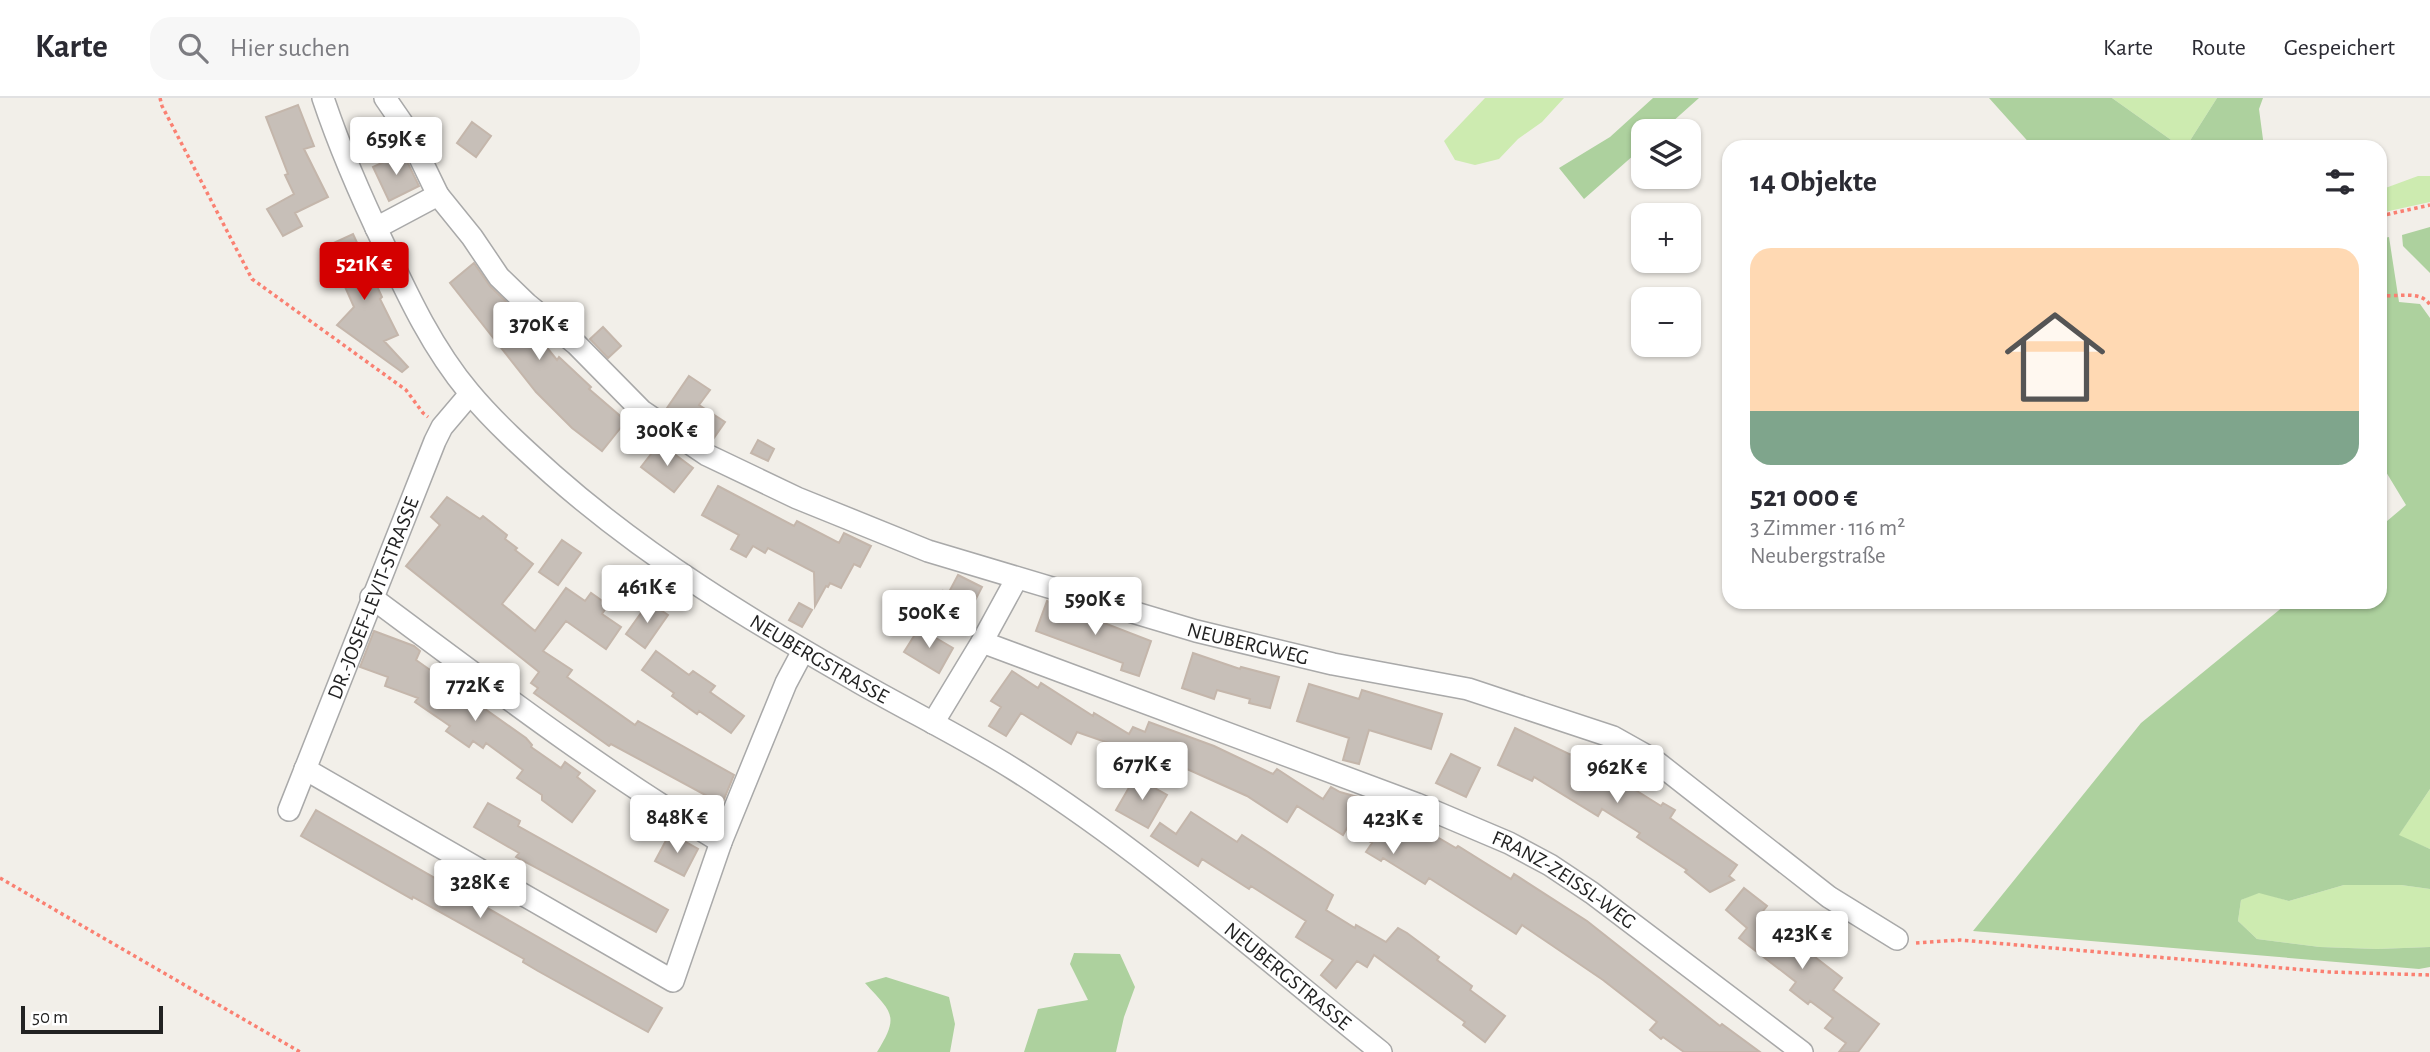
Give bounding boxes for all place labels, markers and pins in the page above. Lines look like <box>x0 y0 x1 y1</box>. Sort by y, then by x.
pin: 659K € <box>339 118 453 177</box>
pin: 521K € <box>307 242 421 302</box>
pin: 370K € <box>482 302 596 362</box>
pin: 300K € <box>610 408 724 468</box>
pin: 461K € <box>590 566 704 625</box>
pin: 590K € <box>1038 578 1152 637</box>
pin: 500K € <box>872 590 986 650</box>
pin: 772K € <box>418 664 532 723</box>
pin: 677K € <box>1085 742 1199 802</box>
pin: 962K € <box>1560 746 1674 805</box>
pin: 848K € <box>620 796 734 855</box>
pin: 423K € <box>1336 796 1450 856</box>
pin: 328K € <box>423 860 537 920</box>
pin: 423K € <box>1745 912 1859 971</box>

